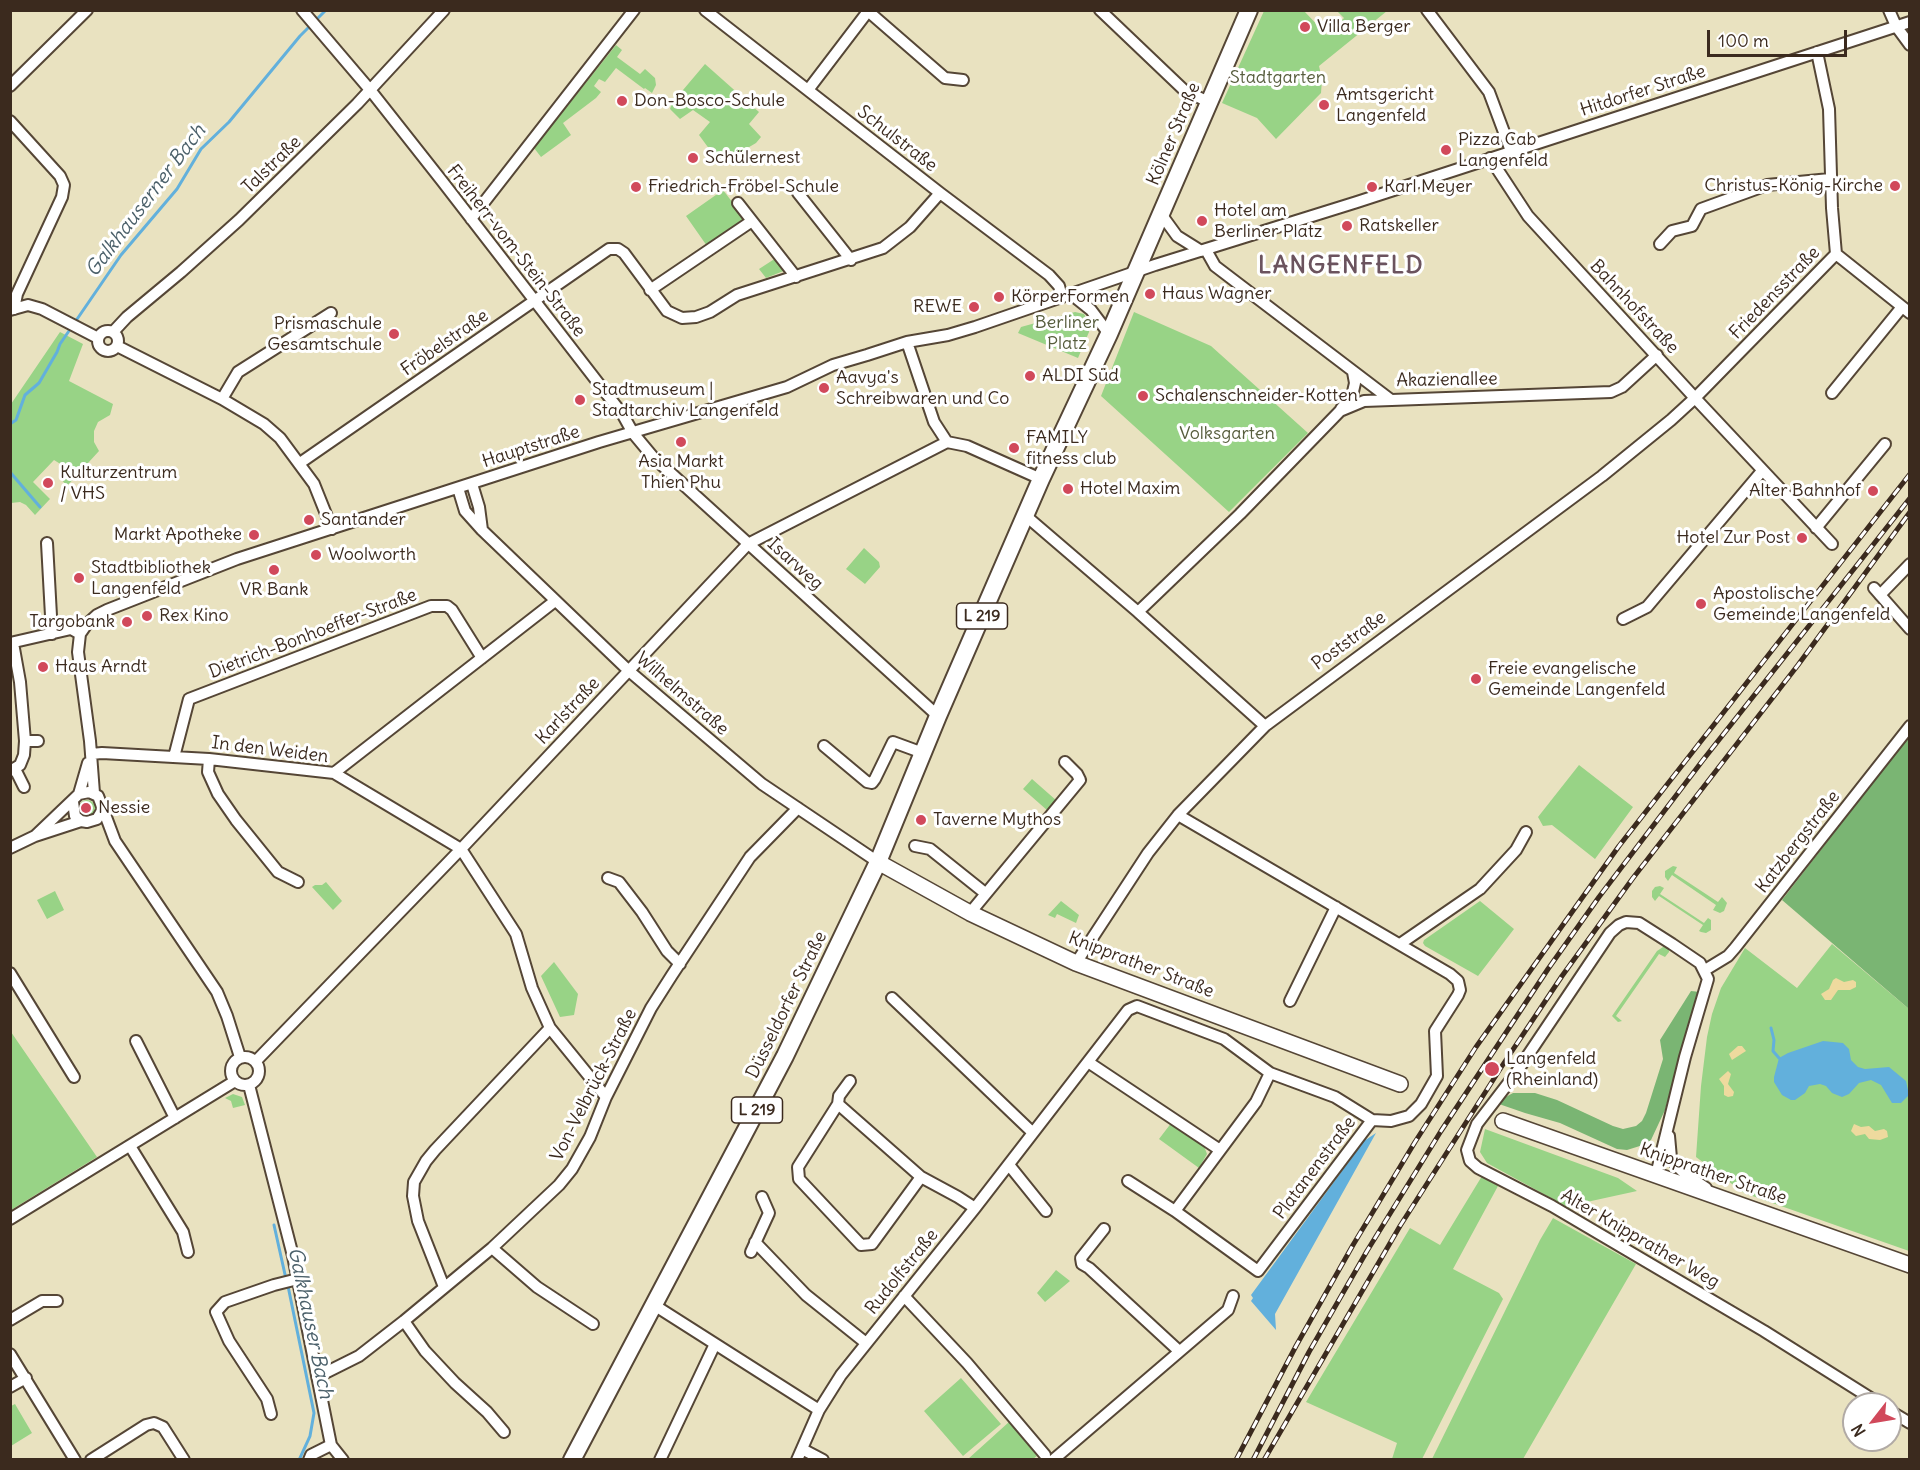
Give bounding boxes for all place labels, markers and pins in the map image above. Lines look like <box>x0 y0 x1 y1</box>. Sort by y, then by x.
place label: Villa Berger <box>1317 16 1411 38</box>
marker: Villa Berger <box>1298 20 1312 34</box>
place label: Amtsgericht Langenfeld <box>1336 84 1434 127</box>
place label: Don-Bosco-Schule <box>634 90 785 112</box>
marker: Don-Bosco-Schule <box>615 94 629 108</box>
marker: Amtsgericht Langenfeld <box>1317 98 1331 112</box>
place label: Pizza Cab Langenfeld <box>1458 129 1548 172</box>
marker: Pizza Cab Langenfeld <box>1439 143 1453 157</box>
place label: Schülernest <box>705 147 800 169</box>
marker: Schülernest <box>686 151 700 165</box>
place label: Christus-König-Kirche <box>1704 175 1883 197</box>
place label: Friedrich-Fröbel-Schule <box>648 176 839 198</box>
place label: Karl Meyer <box>1384 176 1472 198</box>
marker: Christus-König-Kirche <box>1888 179 1902 193</box>
marker: Friedrich-Fröbel-Schule <box>629 180 643 194</box>
marker: Karl Meyer <box>1365 180 1379 194</box>
place label: Hotel am Berliner Platz <box>1214 200 1322 242</box>
marker: Hotel am Berliner Platz <box>1195 214 1209 228</box>
place label: Ratskeller <box>1359 215 1439 237</box>
marker: Ratskeller <box>1340 219 1354 233</box>
place label: Haus Wagner <box>1162 283 1272 305</box>
place label: KörperFormen <box>1011 286 1129 308</box>
marker: Haus Wagner <box>1143 287 1157 301</box>
marker: KörperFormen <box>992 290 1006 304</box>
place label: REWE <box>913 296 962 318</box>
marker: REWE <box>967 300 981 314</box>
place label: Prismaschule Gesamtschule <box>267 313 382 356</box>
marker: Prismaschule Gesamtschule <box>387 327 401 341</box>
place label: ALDI Süd <box>1042 365 1119 387</box>
place label: Aavya's Schreibwaren und Co <box>836 367 1009 410</box>
marker: ALDI Süd <box>1023 369 1037 383</box>
place label: Stadtmuseum | Stadtarchiv Langenfeld <box>592 379 779 422</box>
marker: Aavya's Schreibwaren und Co <box>817 381 831 395</box>
place label: Schalenschneider-Kotten <box>1155 385 1358 407</box>
marker: Schalenschneider-Kotten <box>1136 389 1150 403</box>
marker: Stadtmuseum | Stadtarchiv Langenfeld <box>573 393 587 407</box>
place label: FAMILY fitness club <box>1026 427 1116 470</box>
marker: Asia Markt Thien Phu <box>674 435 688 449</box>
marker: FAMILY fitness club <box>1007 441 1021 455</box>
place label: Asia Markt Thien Phu <box>638 451 724 494</box>
place label: Kulturzentrum / VHS <box>60 462 177 504</box>
marker: Kulturzentrum / VHS <box>41 476 55 490</box>
place label: Hotel Maxim <box>1080 478 1180 500</box>
place label: Alter Bahnhof <box>1749 480 1861 502</box>
marker: Hotel Maxim <box>1061 482 1075 496</box>
marker: Alter Bahnhof <box>1866 484 1880 498</box>
place label: Santander <box>321 509 406 531</box>
marker: Santander <box>302 513 316 527</box>
place label: Markt Apotheke <box>114 524 242 546</box>
place label: Hotel Zur Post <box>1676 527 1790 549</box>
marker: Markt Apotheke <box>247 528 261 542</box>
marker: Hotel Zur Post <box>1795 531 1809 545</box>
place label: Woolworth <box>328 544 416 566</box>
marker: Woolworth <box>309 548 323 562</box>
place label: Stadtbibliothek Langenfeld <box>91 557 211 600</box>
marker: VR Bank <box>267 563 281 577</box>
marker: Stadtbibliothek Langenfeld <box>72 571 86 585</box>
place label: VR Bank <box>240 579 308 601</box>
place label: Apostolische Gemeinde Langenfeld <box>1713 583 1890 626</box>
marker: Apostolische Gemeinde Langenfeld <box>1694 597 1708 611</box>
place label: Rex Kino <box>159 605 229 627</box>
marker: Rex Kino <box>140 609 154 623</box>
place label: Targobank <box>29 611 115 633</box>
marker: Targobank <box>120 615 134 629</box>
place label: Haus Arndt <box>55 656 147 678</box>
place label: Freie evangelische Gemeinde Langenfeld <box>1488 658 1665 700</box>
marker: Haus Arndt <box>36 660 50 674</box>
marker: Freie evangelische Gemeinde Langenfeld <box>1469 672 1483 686</box>
place label: Nessie <box>98 797 150 819</box>
marker: Nessie <box>79 801 93 815</box>
place label: Taverne Mythos <box>933 809 1061 831</box>
marker: Taverne Mythos <box>914 813 928 827</box>
place label: Langenfeld (Rheinland) <box>1506 1048 1598 1090</box>
marker: Langenfeld (Rheinland) <box>1483 1060 1501 1078</box>

